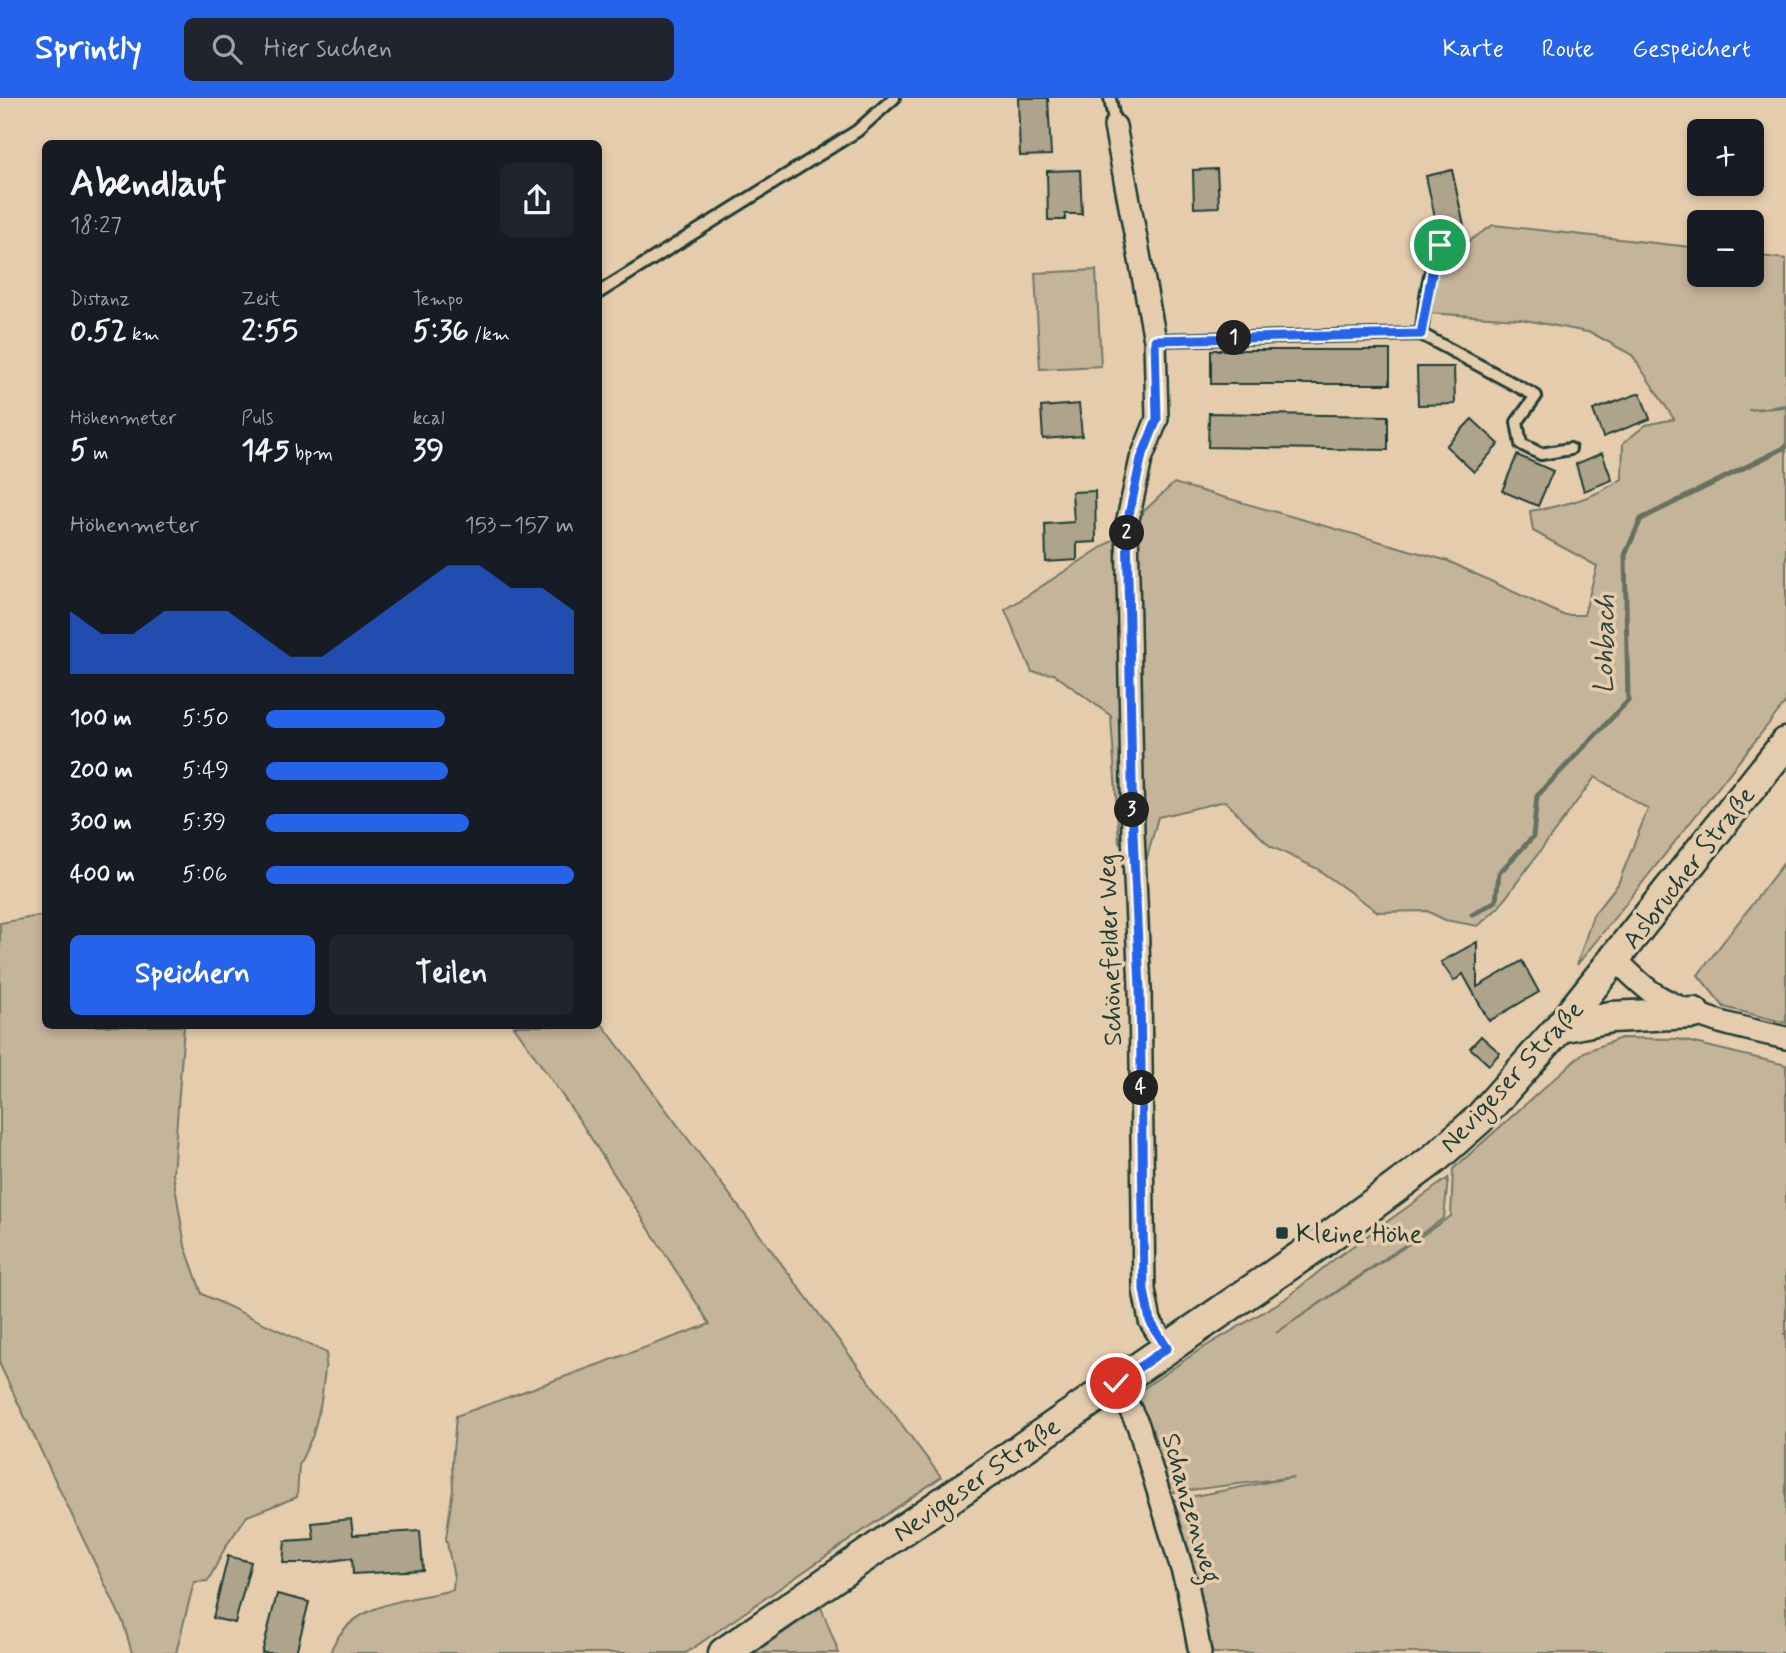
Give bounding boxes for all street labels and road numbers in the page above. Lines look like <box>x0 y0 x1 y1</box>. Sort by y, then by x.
street label: Asbrucher Straße <box>1615 780 1764 957</box>
street label: Schönefelder Weg <box>1091 853 1131 1046</box>
street label: Nevigeser Straße <box>1433 994 1594 1162</box>
street label: Nevigeser Straße <box>887 1410 1069 1553</box>
street label: Schanzenweg <box>1149 1429 1228 1589</box>

